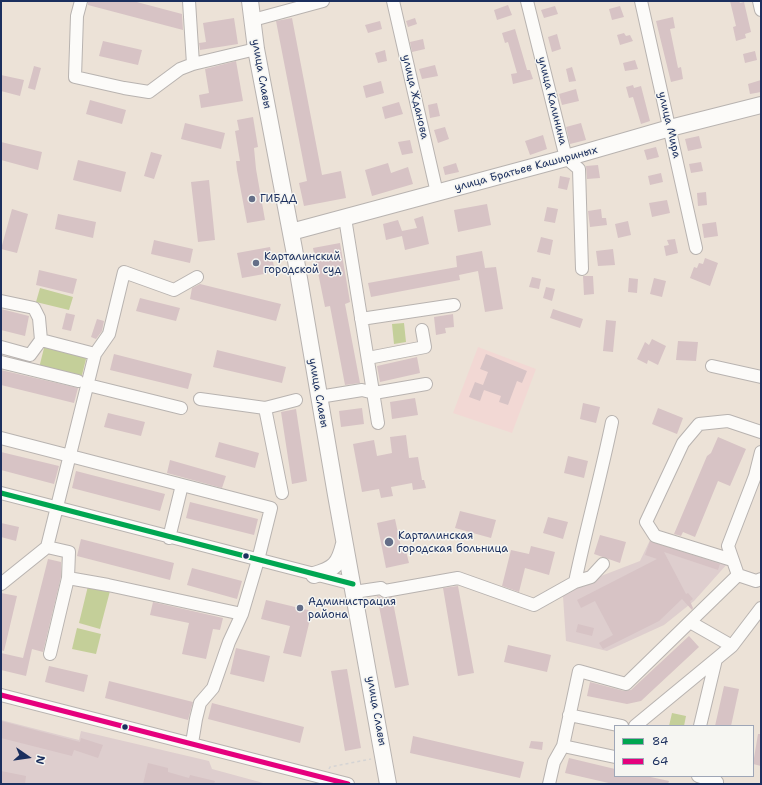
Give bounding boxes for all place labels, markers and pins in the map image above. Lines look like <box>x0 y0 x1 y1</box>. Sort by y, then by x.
place label: ГИБДД <box>260 192 297 206</box>
marker: ГИБДД <box>247 194 257 204</box>
place label: Карталинский городской суд <box>264 250 341 276</box>
marker: Карталинский городской суд <box>251 258 261 268</box>
place label: Карталинская городская больница <box>398 529 508 555</box>
marker: Карталинская городская больница <box>383 536 395 548</box>
unlabelled marker <box>241 551 251 561</box>
place label: Администрация района <box>308 595 396 621</box>
marker: Администрация района <box>295 603 305 613</box>
unlabelled marker <box>120 722 130 732</box>

